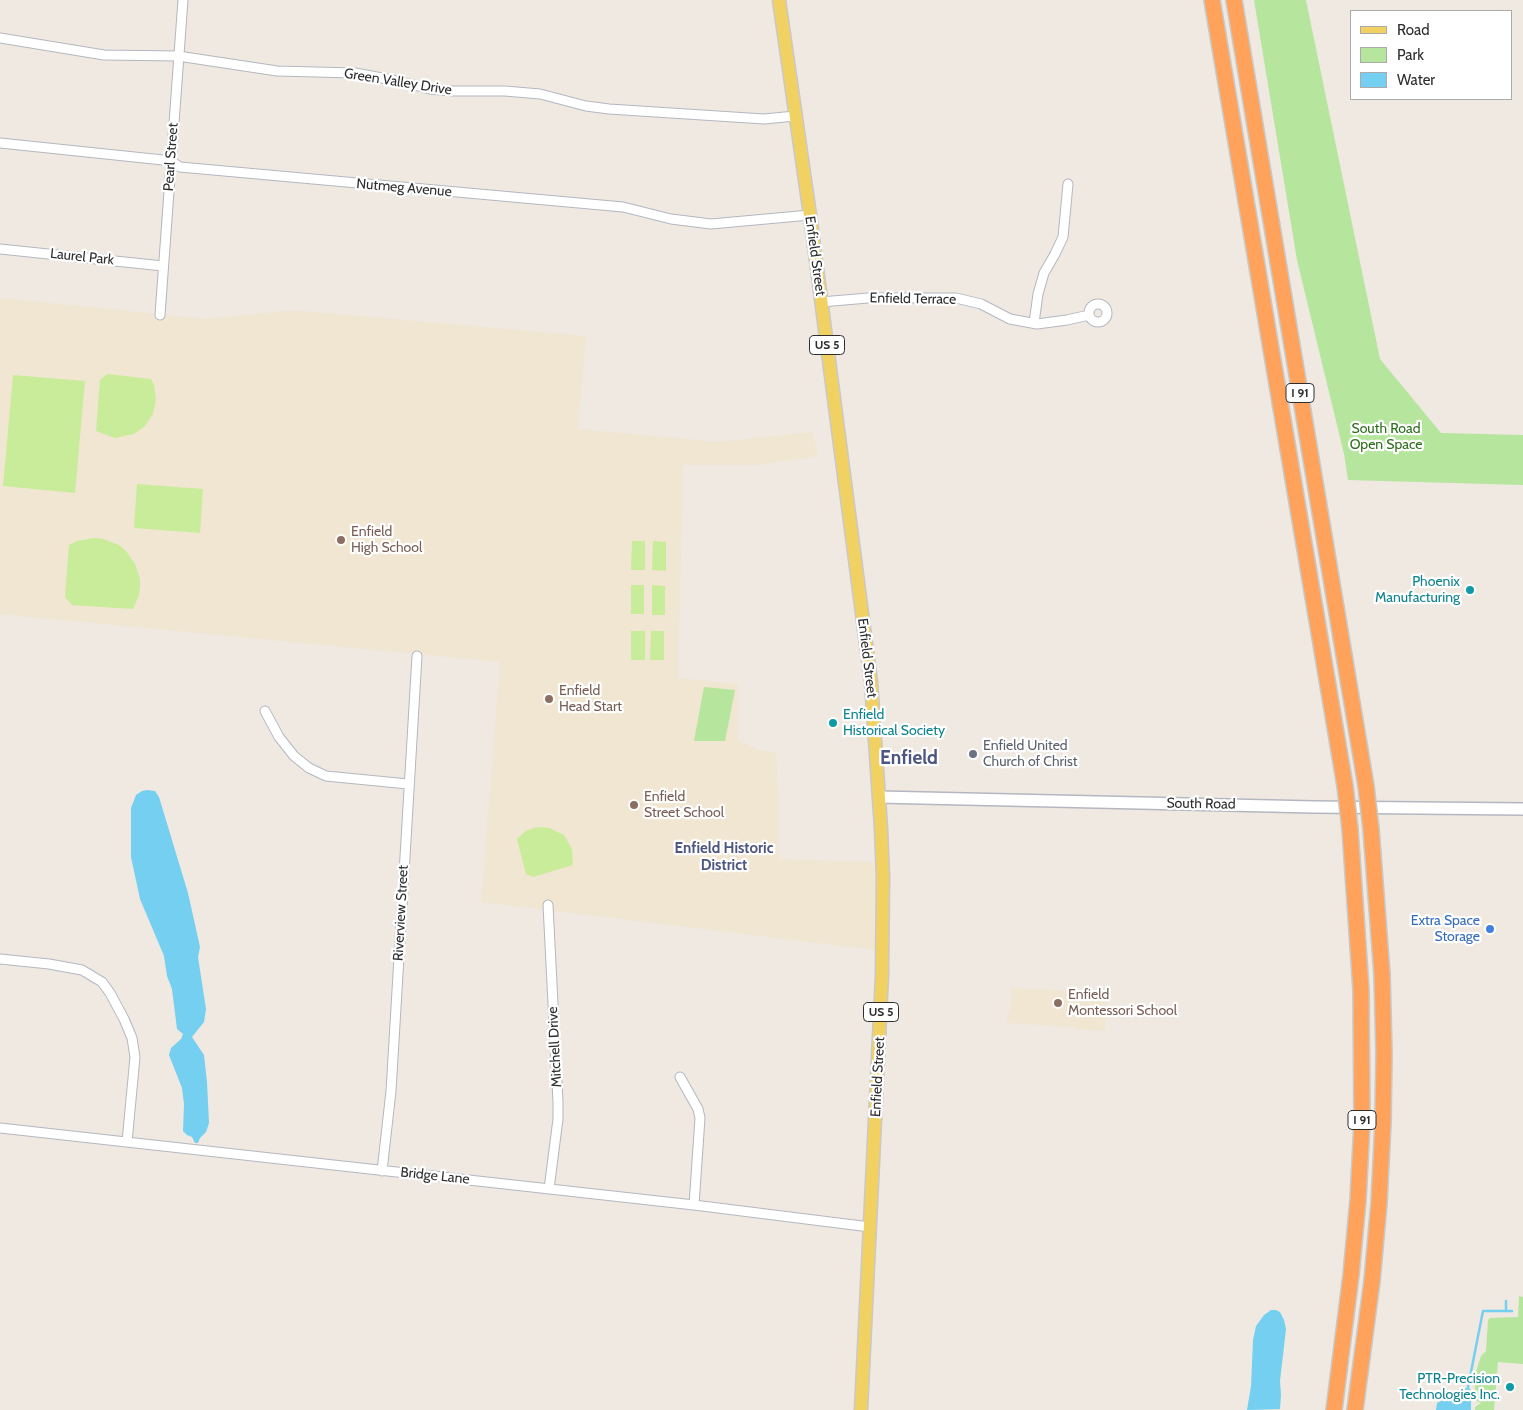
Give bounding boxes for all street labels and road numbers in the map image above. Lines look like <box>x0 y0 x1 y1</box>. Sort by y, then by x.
street label: Green Valley Drive <box>343 65 453 99</box>
street label: Pearl Street <box>160 122 182 192</box>
street label: Nutmeg Avenue <box>356 175 452 201</box>
street label: Enfield Street <box>801 215 829 297</box>
street label: Laurel Park <box>49 245 115 269</box>
street label: Enfield Terrace <box>869 290 957 308</box>
road number: US 5 <box>810 336 844 354</box>
road number: I 91 <box>1286 383 1314 402</box>
street label: Enfield Street <box>854 617 880 699</box>
street label: South Road <box>1166 795 1236 813</box>
street label: Riverview Street <box>390 865 412 961</box>
road number: US 5 <box>864 1002 898 1022</box>
street label: Mitchell Drive <box>544 1006 566 1088</box>
street label: Enfield Street <box>868 1036 888 1118</box>
road number: I 91 <box>1348 1110 1376 1130</box>
street label: Bridge Lane <box>400 1164 470 1188</box>

